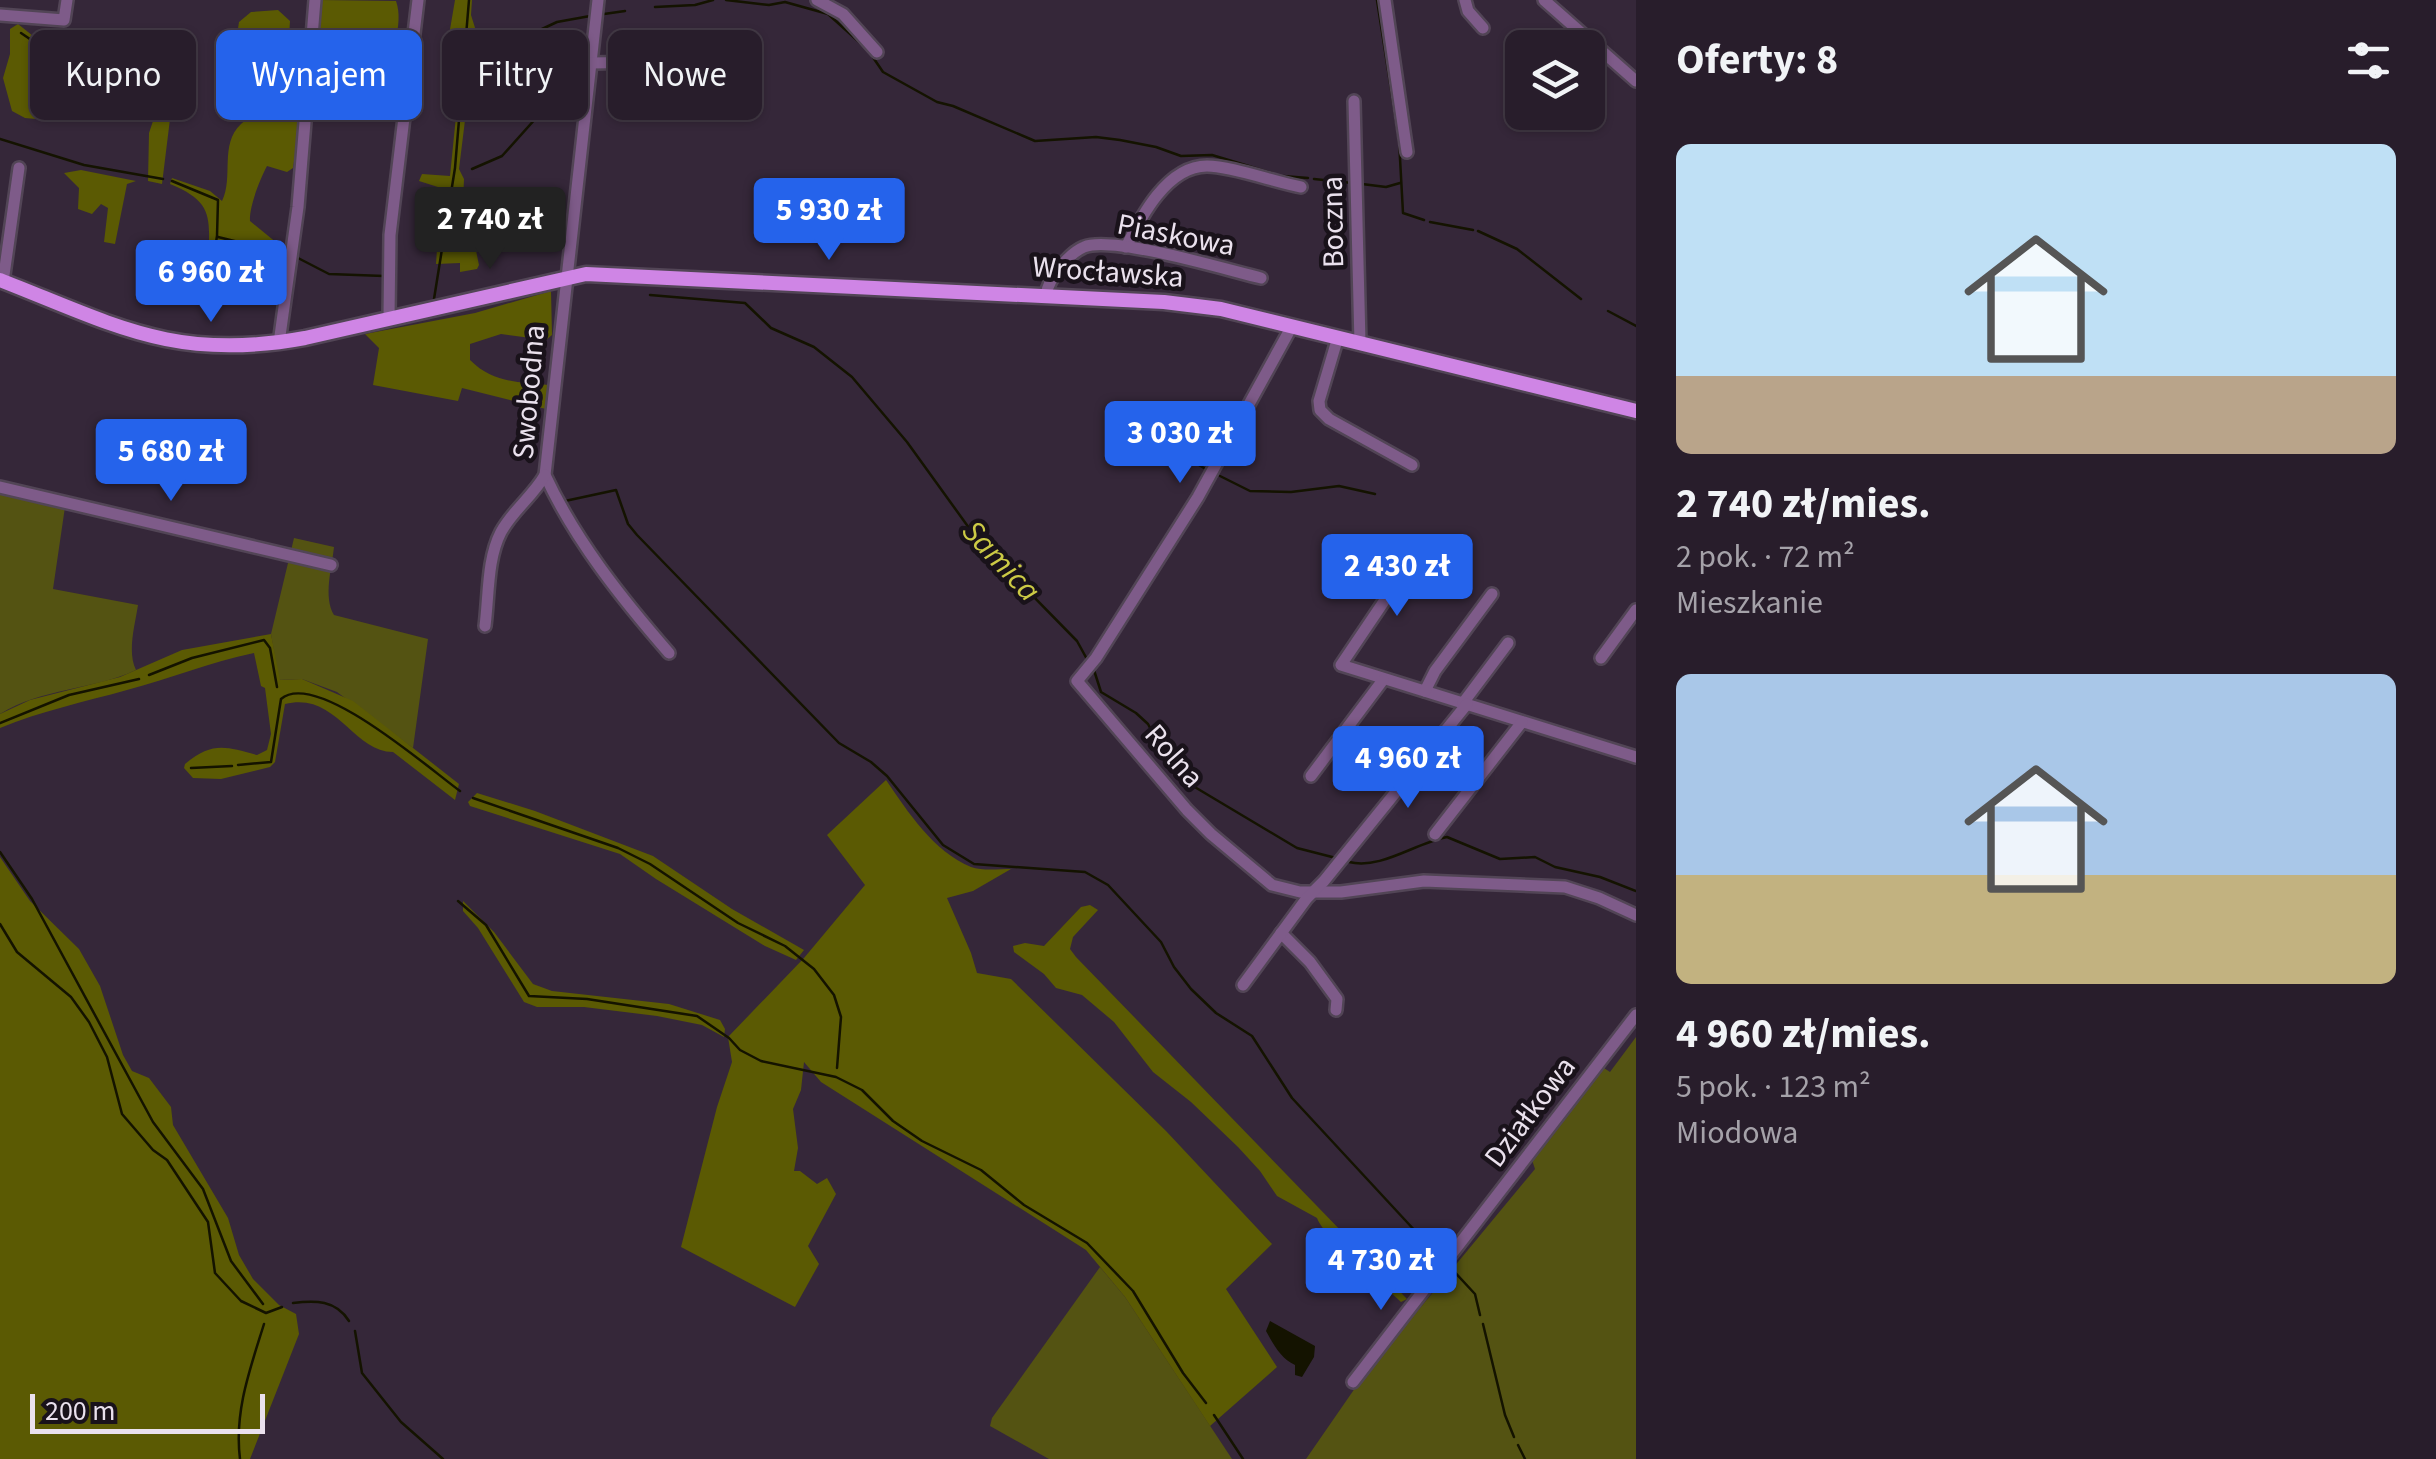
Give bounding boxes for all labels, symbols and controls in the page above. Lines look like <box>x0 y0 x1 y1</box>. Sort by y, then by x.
chip: Kupno <box>30 30 196 120</box>
chip: Wynajem <box>216 30 422 120</box>
chip: Filtry <box>442 30 588 120</box>
chip: Nowe <box>608 30 762 120</box>
map controls <box>1505 30 1605 130</box>
button: layers <box>1505 30 1605 130</box>
text: Oferty: 8 <box>1676 30 1838 90</box>
icon: filters <box>2341 33 2396 88</box>
street label: Boczna <box>1311 176 1355 268</box>
pin: 5 930 zł <box>726 178 932 263</box>
pin: 2 740 zł <box>387 187 593 272</box>
text: 5 930 zł <box>776 187 882 233</box>
text: 2 740 zł <box>437 196 543 242</box>
street label: Piaskowa <box>1114 203 1238 267</box>
icon: home <box>1946 209 2126 389</box>
pin: 6 960 zł <box>108 240 314 325</box>
street label: Wrocławska <box>1031 245 1185 299</box>
text: 6 960 zł <box>158 249 264 295</box>
street label: Swobodna <box>502 323 556 461</box>
pin: 3 030 zł <box>1077 401 1283 486</box>
text: 3 030 zł <box>1127 410 1233 456</box>
pin: 5 680 zł <box>68 419 274 504</box>
text: 5 680 zł <box>118 428 224 474</box>
text: 2 740 zł/mies. <box>1676 474 1931 534</box>
water label: Samica <box>951 510 1051 612</box>
pin: 2 430 zł <box>1294 534 1500 619</box>
text: 2 pok. · 72 m² <box>1676 534 1855 580</box>
text: 2 430 zł <box>1344 543 1450 589</box>
text: Mieszkanie <box>1676 580 1823 626</box>
street label: Rolna <box>1134 715 1214 797</box>
pin: 4 960 zł <box>1305 726 1511 811</box>
text: 4 960 zł <box>1355 735 1461 781</box>
icon: home <box>1946 739 2126 919</box>
text: 4 960 zł/mies. <box>1676 1004 1931 1064</box>
street label: Działkowa <box>1474 1047 1586 1177</box>
text: 5 pok. · 123 m² <box>1676 1064 1871 1110</box>
text: Miodowa <box>1676 1110 1798 1156</box>
pin: 4 730 zł <box>1278 1228 1484 1313</box>
text: 4 730 zł <box>1328 1237 1434 1283</box>
scale bar <box>30 1389 265 1434</box>
text: 200 m <box>45 1391 116 1431</box>

